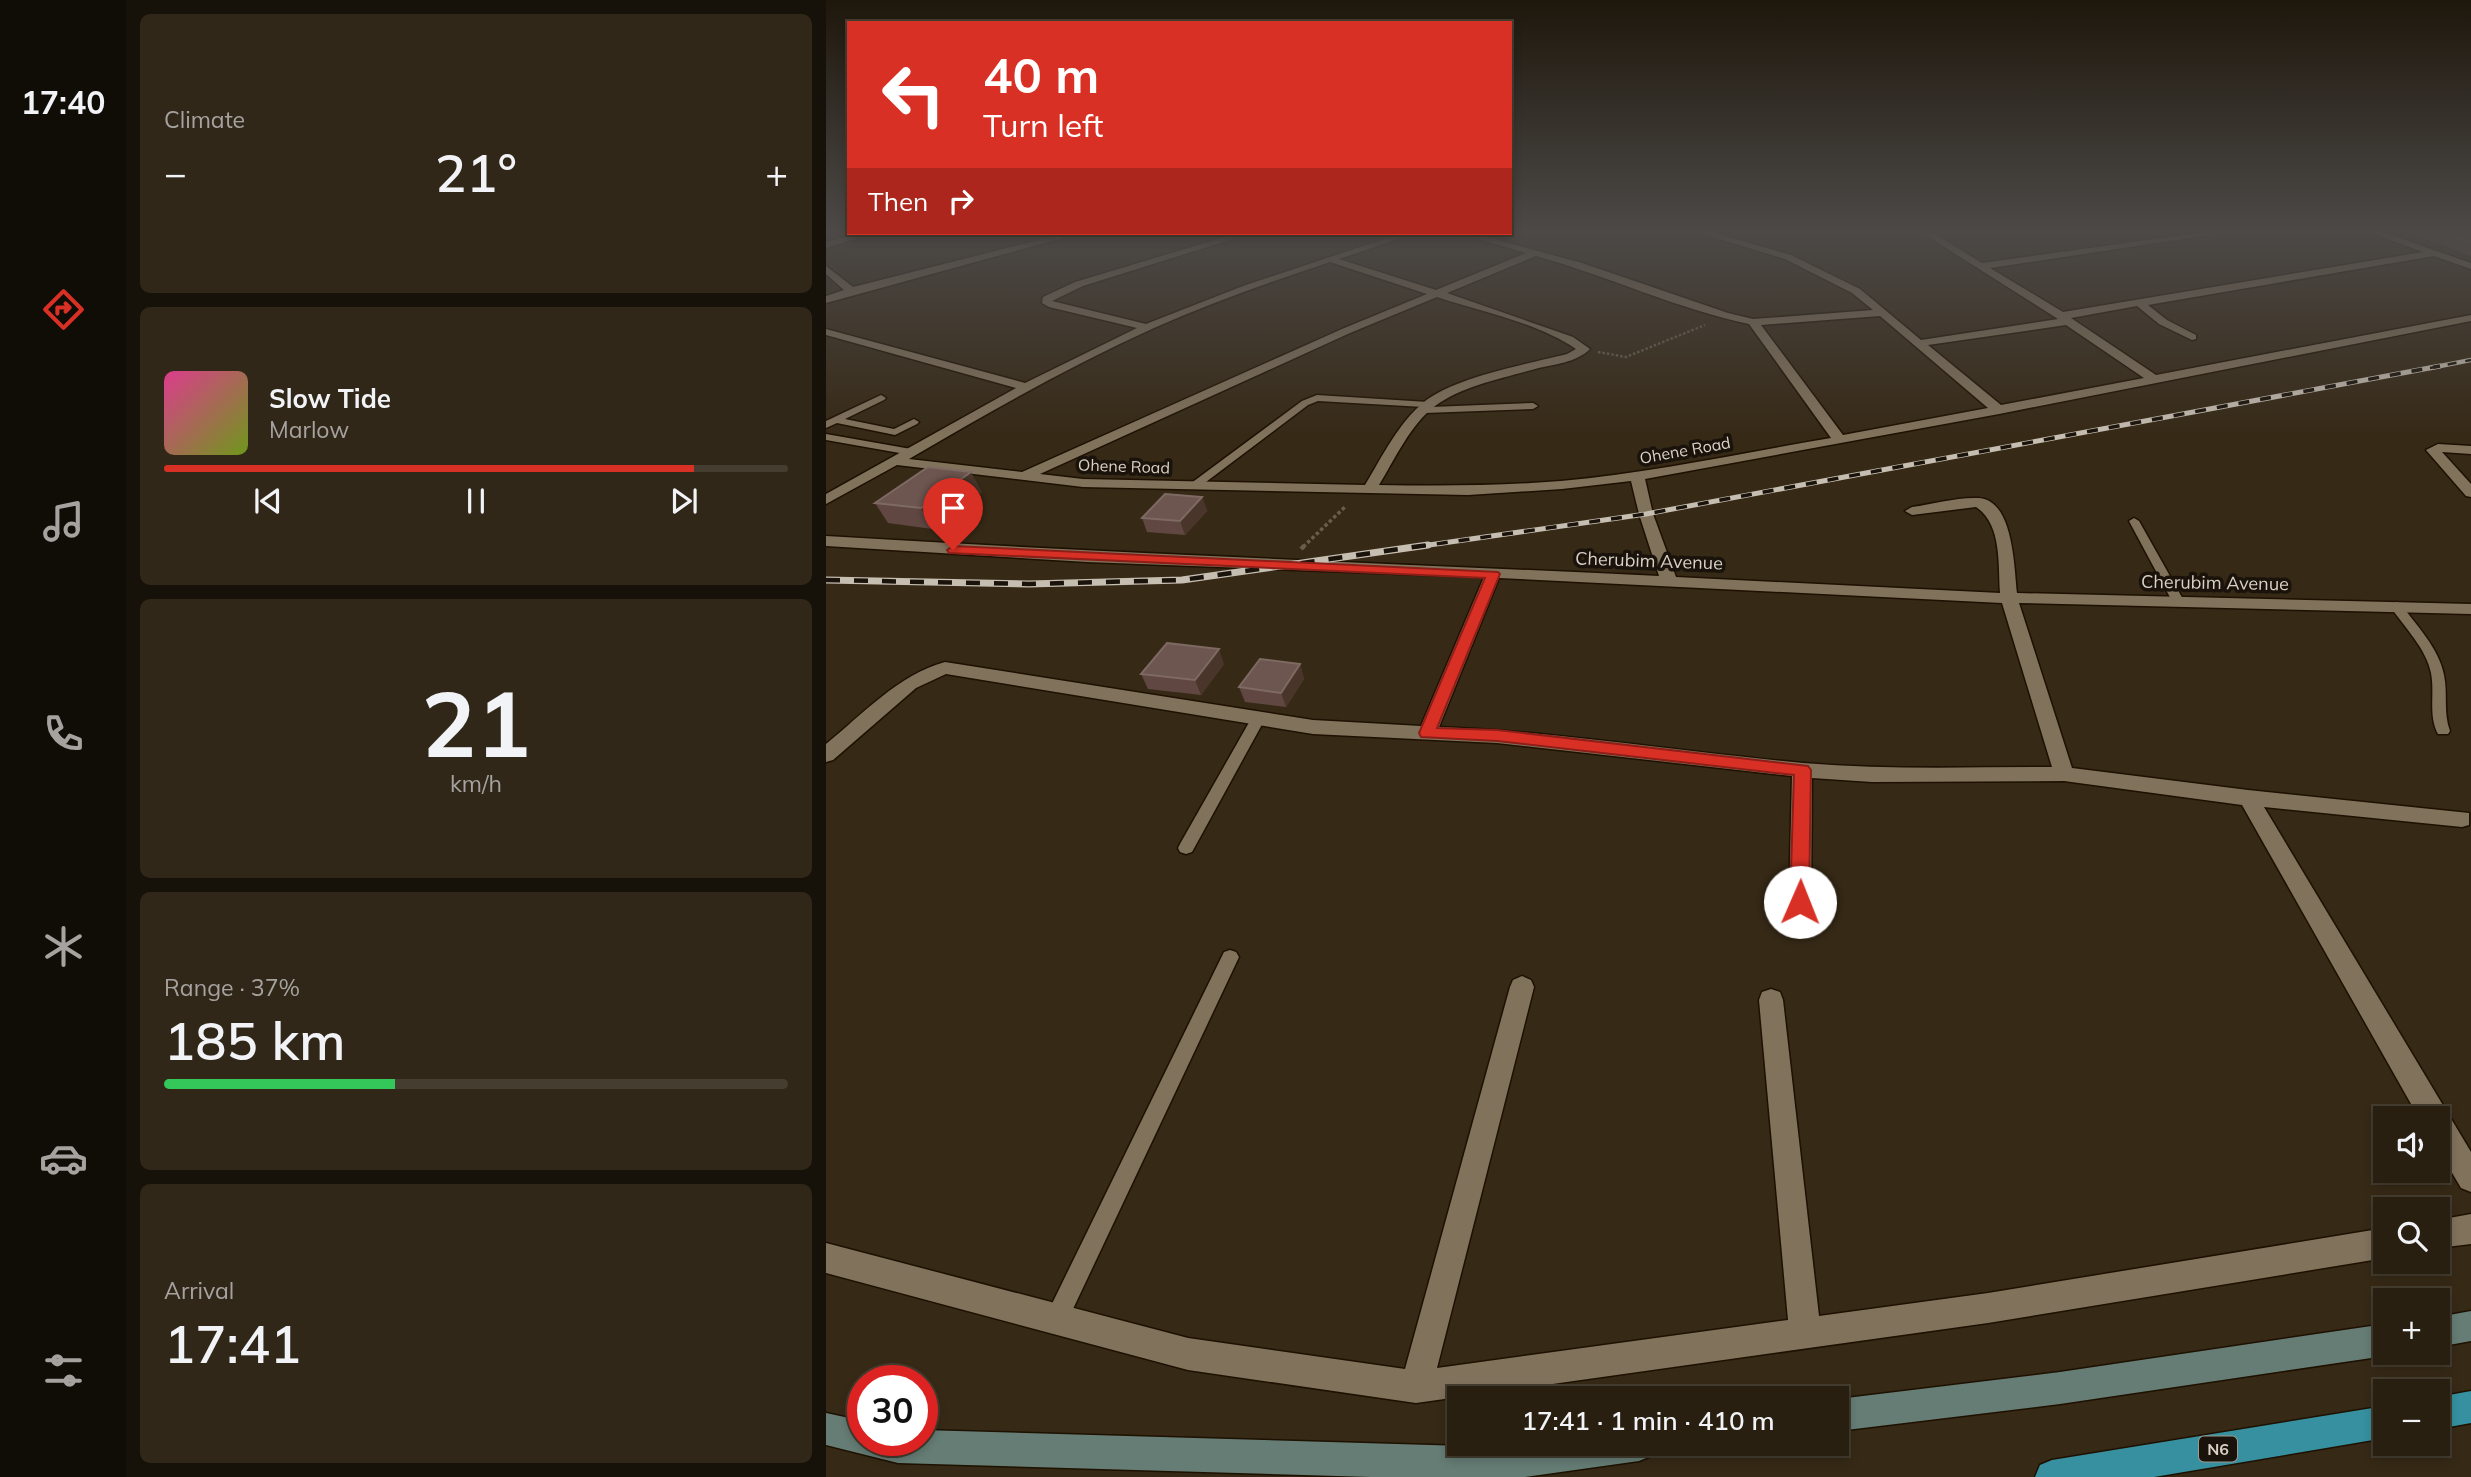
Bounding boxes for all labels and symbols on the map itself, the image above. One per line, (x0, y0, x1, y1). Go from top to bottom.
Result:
street label: Ohene Road (1638, 432, 1732, 468)
street label: Ohene Road (1078, 454, 1170, 478)
pin (923, 478, 983, 550)
street label: Cherubim Avenue (1575, 546, 1723, 575)
street label: Cherubim Avenue (2141, 570, 2289, 595)
position arrow (1763, 865, 1837, 939)
speed limit sign: 30 (847, 1365, 938, 1456)
road number: N6 (2199, 1436, 2237, 1462)

